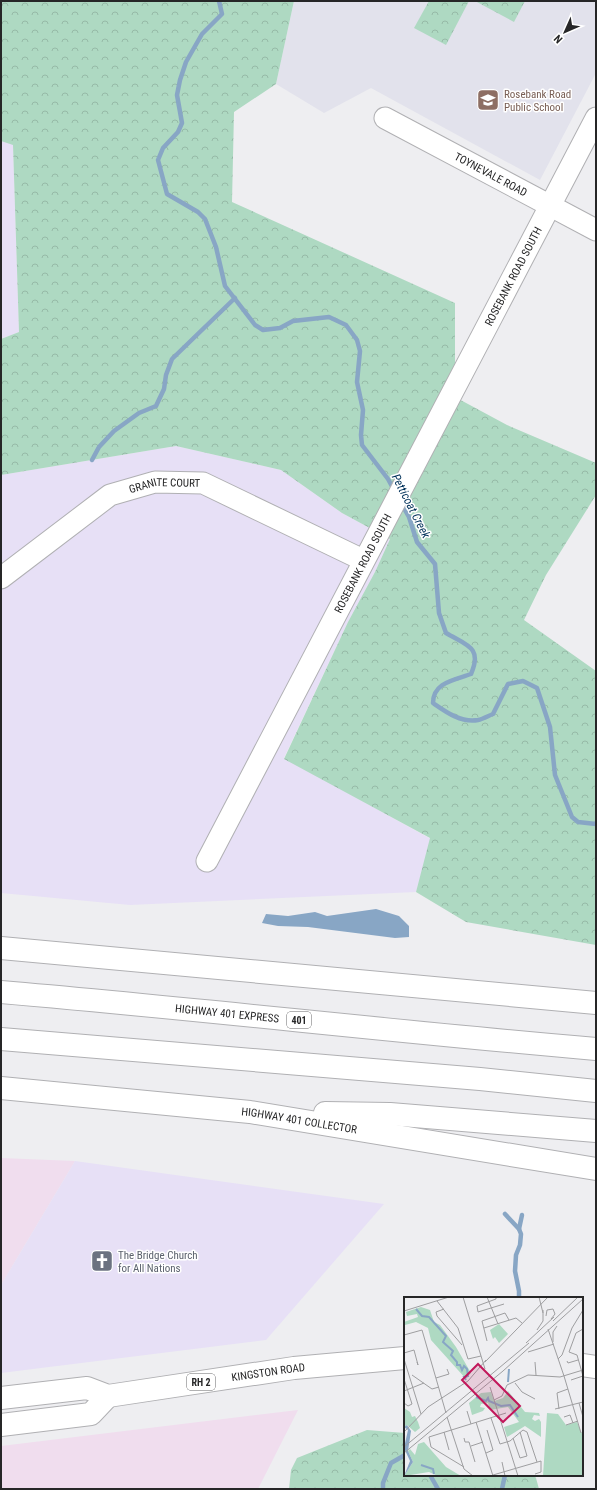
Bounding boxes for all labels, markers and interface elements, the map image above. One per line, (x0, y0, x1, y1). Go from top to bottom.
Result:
north arrow (545, 12, 585, 52)
text: N (551, 32, 565, 46)
school or university icon: Rosebank Road Public School (475, 87, 501, 113)
place label: Rosebank Road Public School (504, 88, 571, 114)
street label: TOYNEVALE ROAD (452, 150, 530, 199)
street label: ROSEBANK ROAD SOUTH (482, 225, 544, 328)
water label: Petticoat Creek (389, 471, 434, 541)
street label: GRANITE COURT (127, 475, 201, 496)
street label: ROSEBANK ROAD SOUTH (332, 512, 394, 615)
street label: HIGHWAY 401 EXPRESS (174, 1002, 280, 1025)
road number: 401 (287, 1012, 311, 1028)
street label: HIGHWAY 401 COLLECTOR (241, 1105, 358, 1136)
church icon: The Bridge Church for All Nations (89, 1248, 115, 1274)
place label: The Bridge Church for All Nations (118, 1249, 198, 1275)
inset map (404, 1297, 583, 1476)
street label: KINGSTON ROAD (230, 1361, 306, 1384)
road number: RH 2 (187, 1374, 215, 1390)

